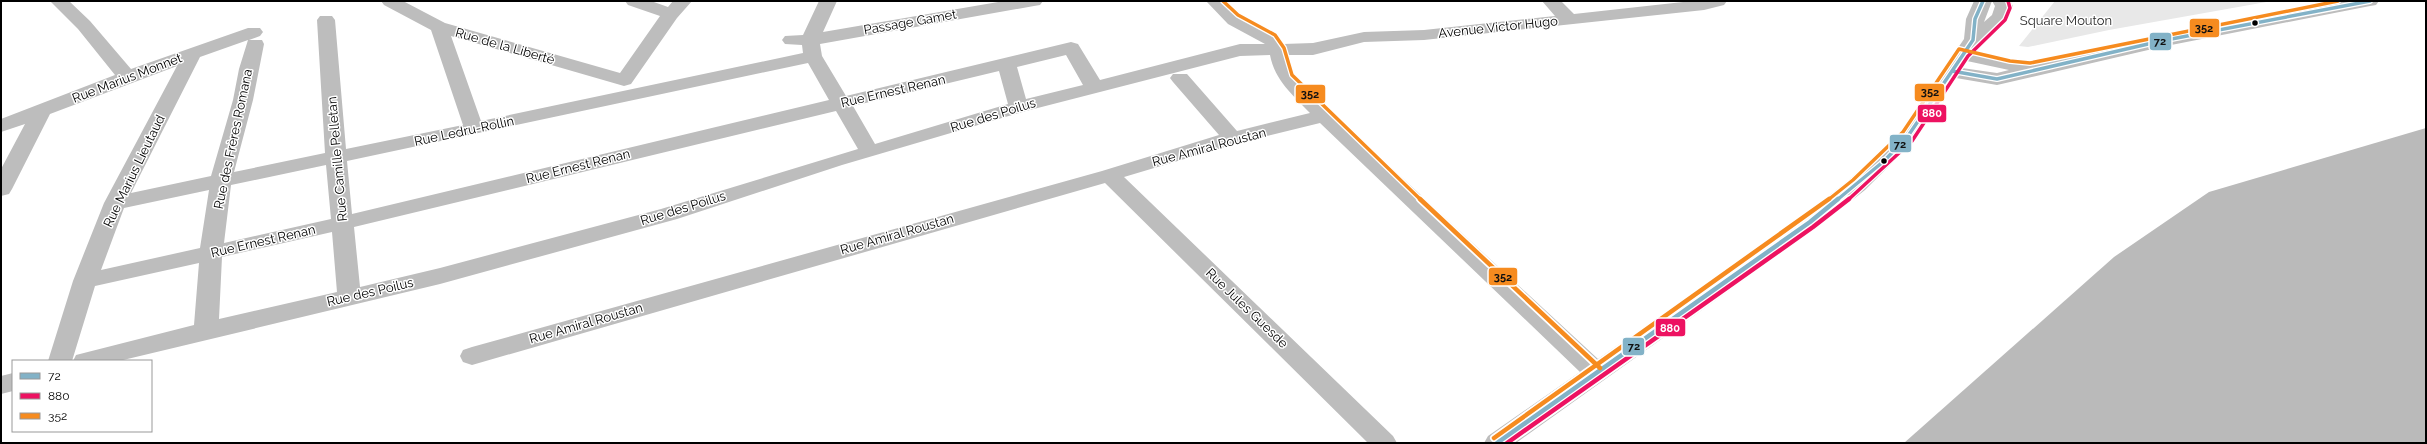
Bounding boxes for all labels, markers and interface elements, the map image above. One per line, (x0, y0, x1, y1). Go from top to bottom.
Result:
street label: Passage Gamet (862, 6, 958, 38)
street label: Avenue Victor Hugo (1438, 13, 1559, 41)
park label: Square Mouton (2020, 13, 2112, 28)
line badge: 352 (2189, 18, 2220, 38)
unlabelled marker (2250, 18, 2260, 28)
text: 352 (2195, 22, 2213, 35)
street label: Rue de la Liberté (454, 25, 557, 67)
line badge: 72 (2149, 32, 2172, 51)
text: 72 (2154, 35, 2166, 48)
street label: Rue Marius Monnet (70, 50, 185, 106)
street label: Rue des Frères Romana (211, 68, 255, 210)
street label: Rue Ernest Renan (839, 72, 947, 110)
line badge: 352 (1914, 83, 1945, 102)
line badge: 352 (1295, 84, 1326, 104)
text: 352 (1921, 86, 1939, 99)
text: 352 (1301, 88, 1319, 101)
street label: Rue des Poilus (949, 95, 1037, 135)
street label: Rue Camille Pelletan (324, 96, 350, 222)
line badge: 880 (1917, 104, 1947, 123)
text: 880 (1922, 107, 1942, 120)
street label: Rue Marius Lieutaud (100, 112, 168, 230)
street label: Rue Ledru-Rollin (413, 113, 515, 149)
street label: Rue Amiral Roustan (1150, 125, 1268, 169)
line badge: 72 (1889, 134, 1912, 153)
text: 72 (1894, 138, 1906, 151)
street label: Rue Ernest Renan (524, 146, 632, 186)
unlabelled marker (1879, 156, 1889, 166)
street label: Rue des Poilus (639, 188, 727, 228)
street label: Rue Amiral Roustan (839, 211, 955, 257)
street label: Rue Ernest Renan (209, 222, 317, 260)
street label: Rue Jules Guesde (1203, 265, 1291, 351)
line badge: 352 (1488, 267, 1518, 286)
text: 352 (1494, 271, 1512, 284)
street label: Rue des Poilus (325, 275, 415, 309)
street label: Rue Amiral Roustan (528, 300, 644, 346)
line badge: 880 (1655, 318, 1686, 337)
text: 880 (1660, 322, 1680, 335)
line badge: 72 (1622, 337, 1645, 356)
text: 72 (1628, 340, 1640, 353)
legend (12, 360, 152, 432)
text: 72 (48, 369, 61, 383)
text: 880 (48, 389, 70, 403)
text: 352 (48, 409, 67, 423)

